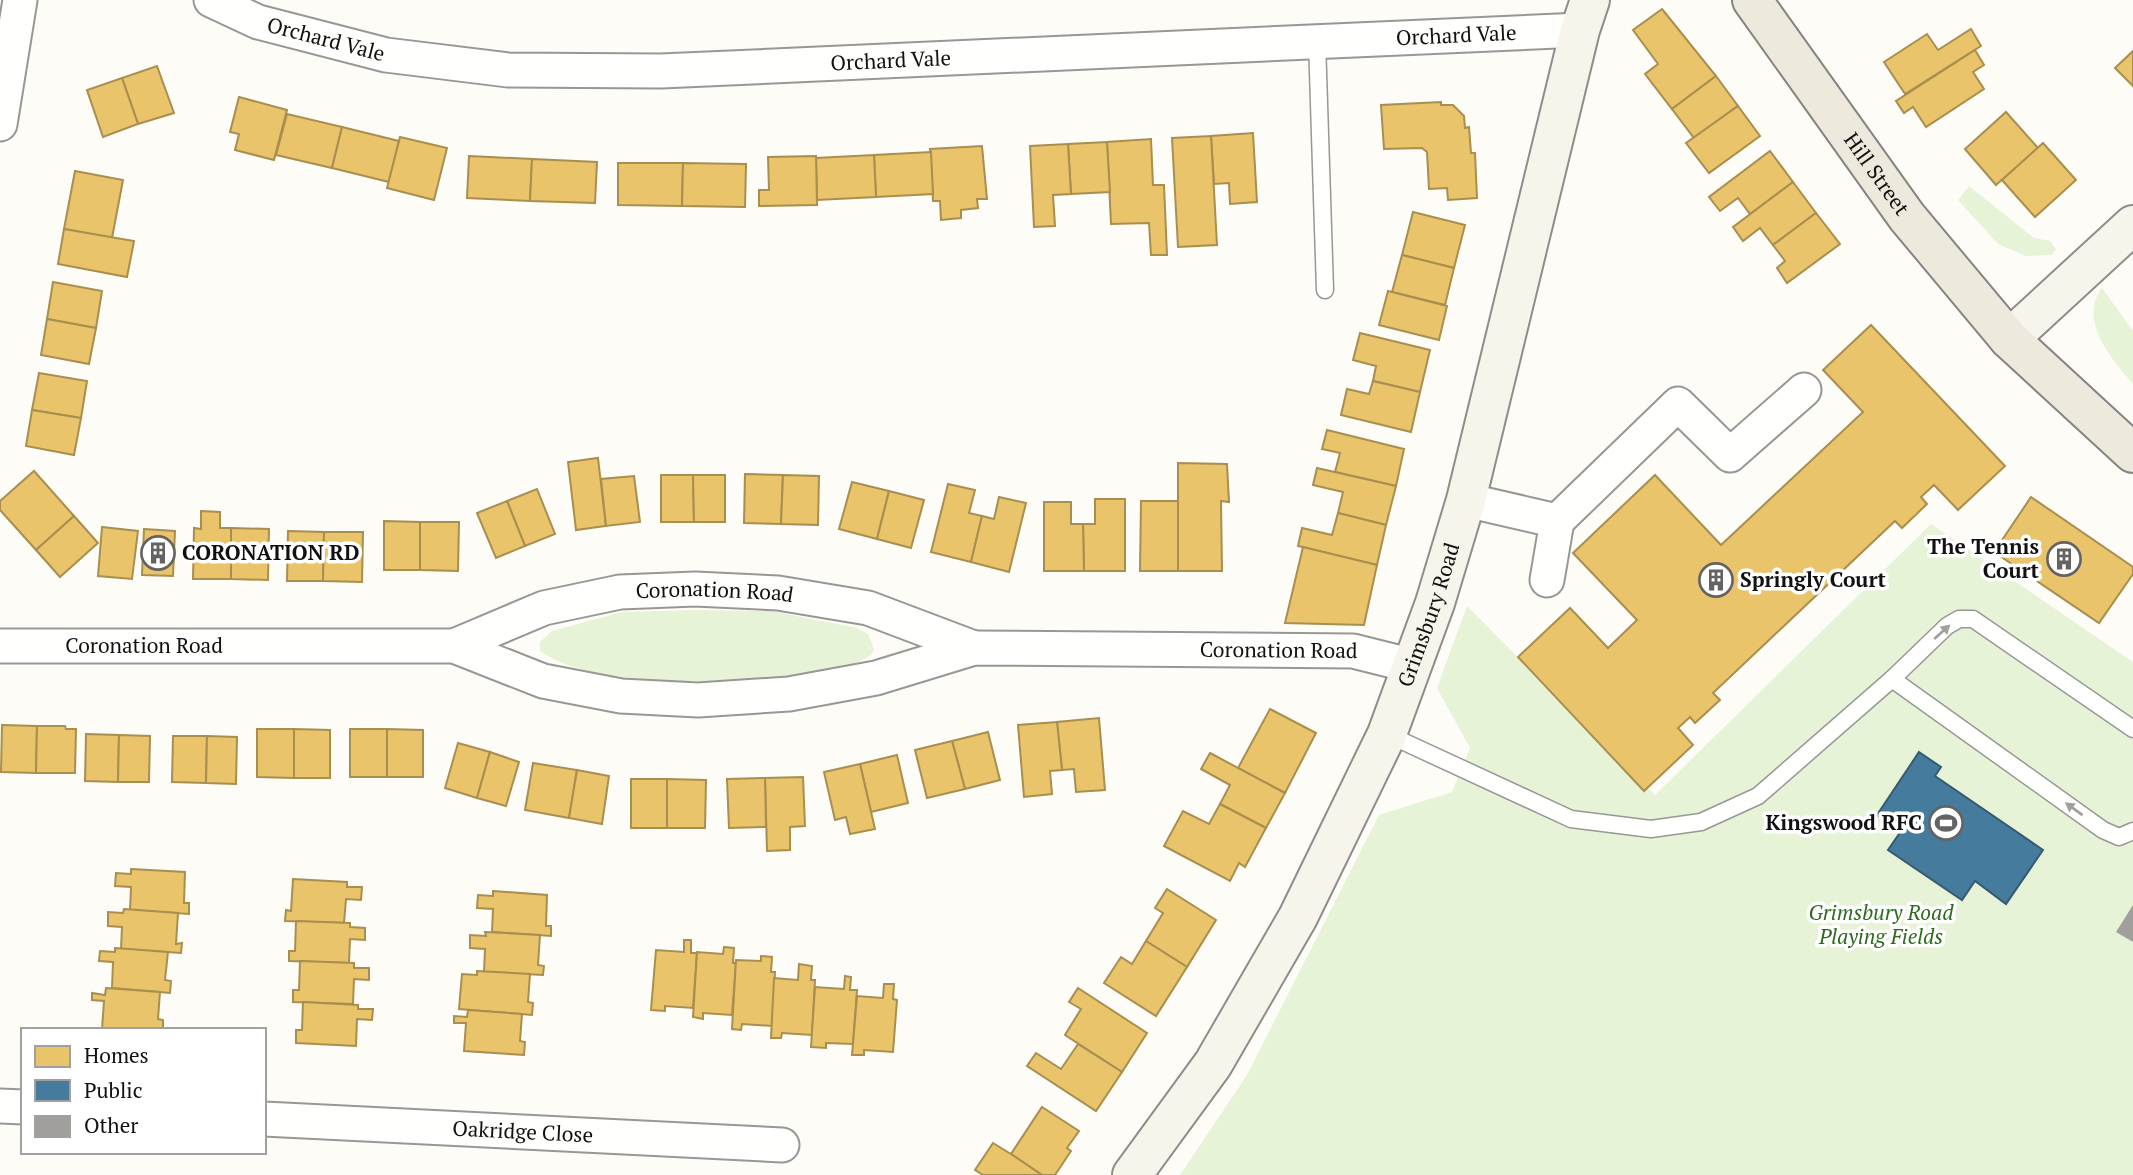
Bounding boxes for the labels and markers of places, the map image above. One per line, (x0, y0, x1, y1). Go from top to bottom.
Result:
place label: The Tennis Court (1927, 532, 2040, 584)
building icon: CORONATION RD (139, 534, 177, 572)
place label: CORONATION RD (182, 538, 359, 566)
building icon: The Tennis Court (2045, 540, 2083, 578)
building icon: Springly Court (1697, 561, 1735, 599)
place label: Springly Court (1740, 565, 1886, 593)
sports icon: Kingswood RFC (1927, 804, 1965, 842)
place label: Kingswood RFC (1765, 808, 1922, 836)

